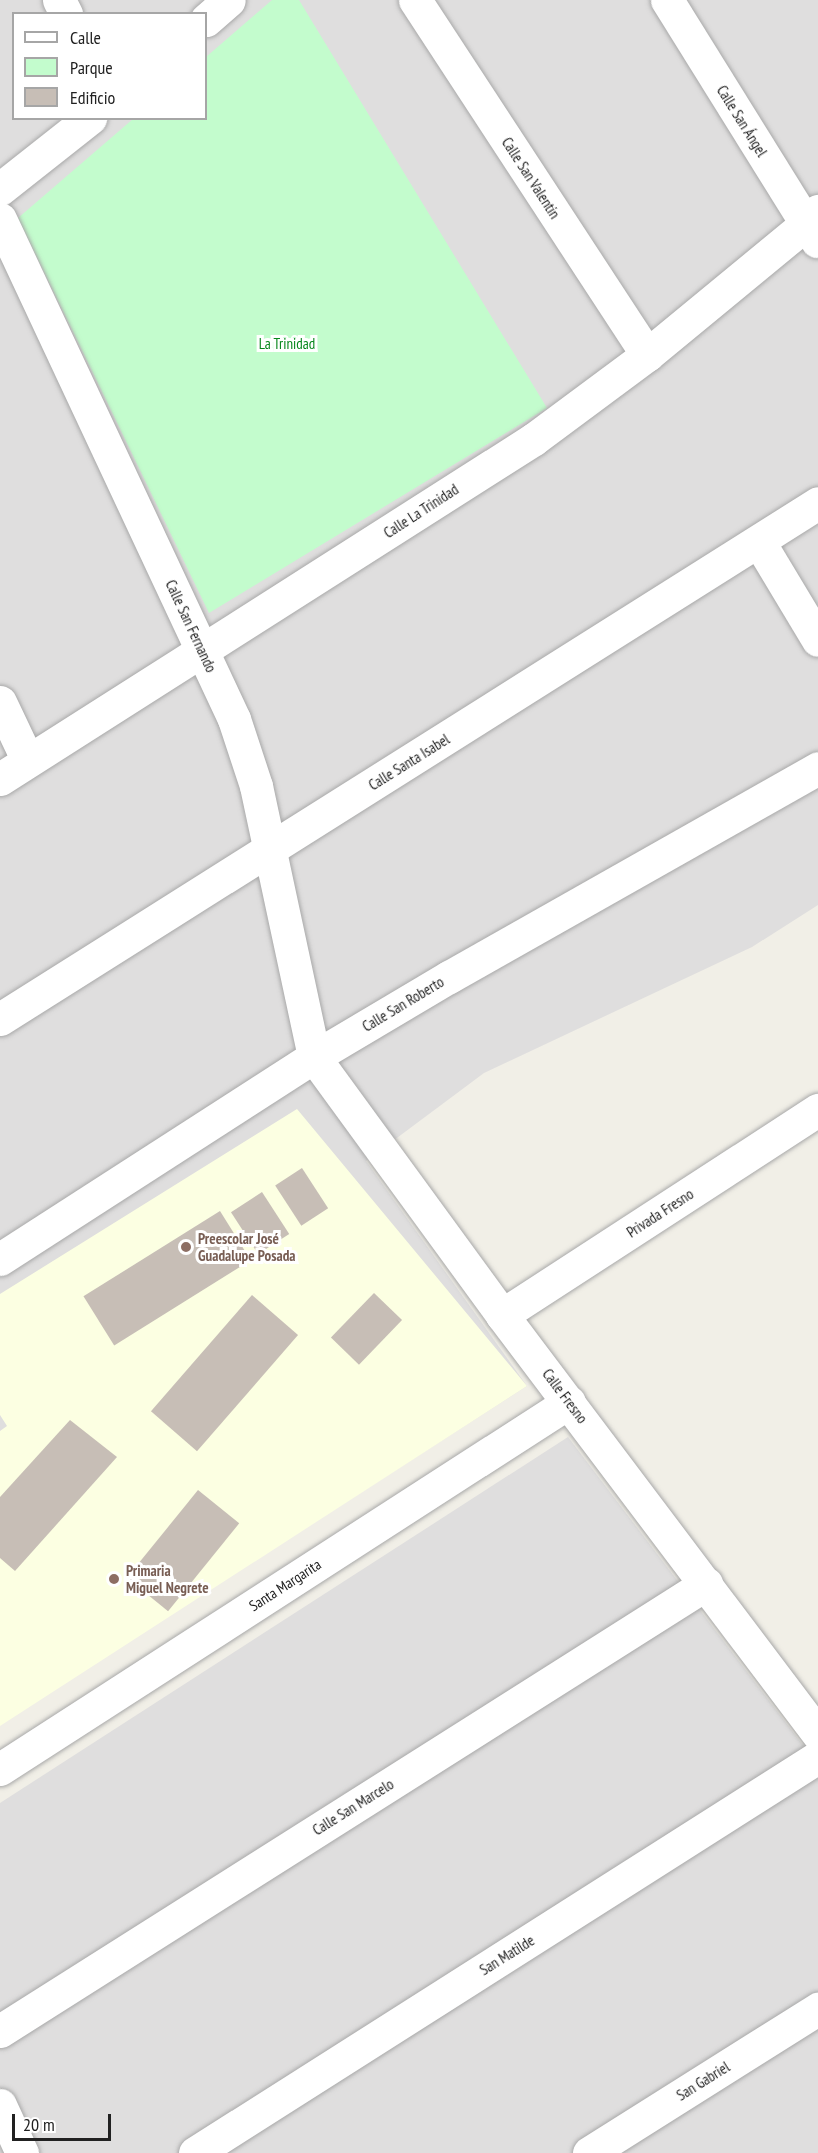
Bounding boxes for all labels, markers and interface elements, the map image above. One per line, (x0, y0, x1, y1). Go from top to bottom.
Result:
legend (12, 12, 207, 120)
text: Calle (70, 26, 101, 49)
text: Parque (70, 56, 113, 79)
street label: Calle San Ángel (713, 82, 771, 160)
text: Edificio (70, 86, 115, 109)
street label: Calle San Valentín (498, 134, 564, 222)
park label: La Trinidad (259, 335, 315, 353)
street label: Calle La Trinidad (380, 480, 462, 542)
street label: Calle San Fernando (162, 577, 220, 675)
street label: Calle Santa Isabel (365, 730, 453, 794)
street label: Calle San Roberto (359, 973, 447, 1035)
street label: Privada Fresno (623, 1185, 697, 1241)
place label: Preescolar José Guadalupe Posada (198, 1229, 296, 1264)
marker: Preescolar José Guadalupe Posada (179, 1240, 193, 1254)
street label: Calle Fresno (539, 1365, 591, 1427)
street label: Santa Margarita (246, 1555, 324, 1615)
place label: Primaria Miguel Negrete (126, 1561, 209, 1596)
marker: Primaria Miguel Negrete (107, 1572, 121, 1586)
street label: Calle San Marcelo (309, 1775, 397, 1839)
street label: San Matilde (476, 1931, 538, 1979)
street label: San Gabriel (673, 2058, 733, 2104)
scale bar (15, 2102, 114, 2140)
text: 20 m (23, 2113, 55, 2136)

